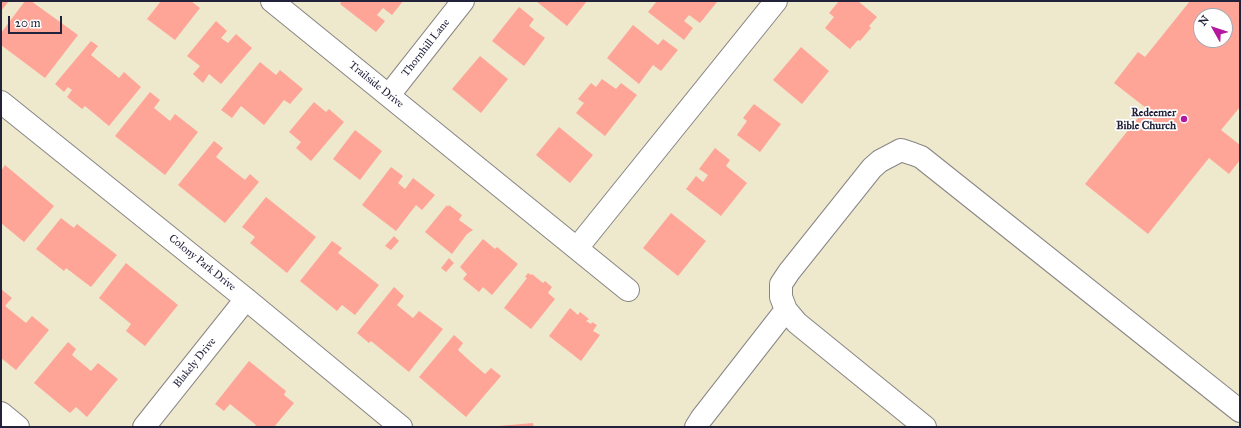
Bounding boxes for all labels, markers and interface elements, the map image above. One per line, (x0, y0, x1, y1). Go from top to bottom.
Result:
scale bar (10, 8, 64, 34)
north arrow (1193, 8, 1233, 48)
text: N (1196, 13, 1212, 28)
text: 20 m (15, 16, 41, 30)
street label: Thornhill Lane (399, 16, 453, 80)
street label: Trailside Drive (346, 59, 406, 111)
place label: Redeemer Bible Church (1116, 106, 1176, 132)
marker: Redeemer Bible Church (1179, 114, 1189, 124)
street label: Colony Park Drive (166, 232, 238, 294)
street label: Blakely Drive (171, 335, 219, 391)

